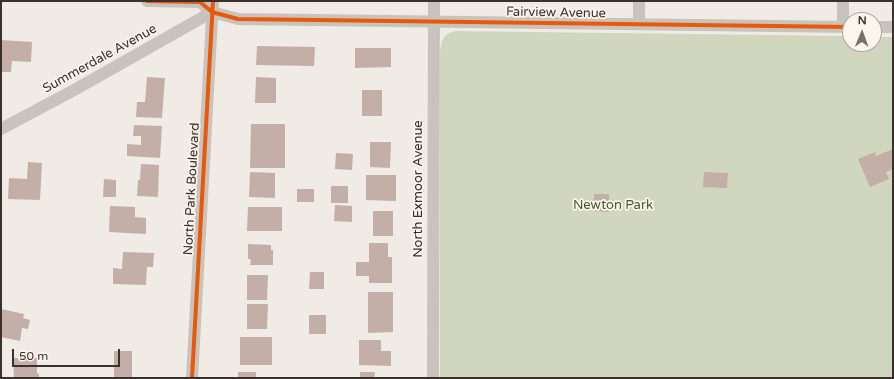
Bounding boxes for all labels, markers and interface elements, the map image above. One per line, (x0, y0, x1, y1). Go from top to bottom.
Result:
street label: Fairview Avenue (506, 4, 606, 22)
north arrow (842, 12, 882, 52)
text: N (858, 14, 867, 27)
street label: Summerdale Avenue (40, 21, 160, 97)
street label: North Exmoor Avenue (411, 120, 427, 258)
street label: North Park Boulevard (181, 122, 203, 256)
park label: Newton Park (573, 198, 653, 214)
scale bar (14, 341, 122, 367)
text: 50 m (19, 349, 48, 363)

